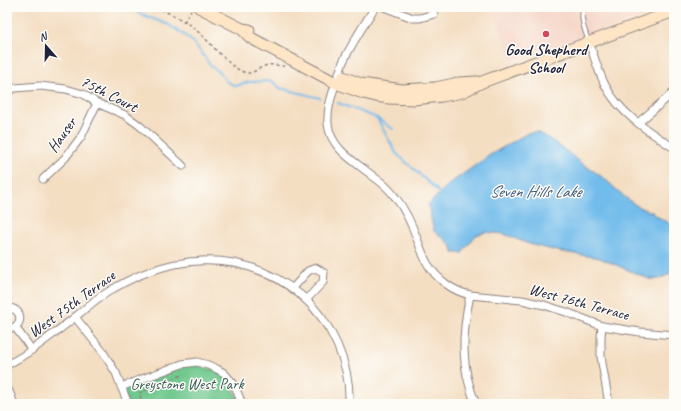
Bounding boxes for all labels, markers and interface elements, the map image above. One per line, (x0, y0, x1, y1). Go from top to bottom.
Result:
north arrow (26, 26, 66, 66)
text: N (37, 28, 50, 44)
marker: Good Shepherd School (541, 29, 551, 39)
place label: Good Shepherd School (505, 40, 589, 78)
street label: 75th Court (77, 71, 142, 118)
street label: Hauser (43, 113, 82, 156)
water label: Seven Hills Lake (489, 181, 583, 202)
street label: West 75th Terrace (25, 265, 121, 342)
street label: West 76th Terrace (527, 279, 633, 325)
park label: Greystone West Park (131, 374, 245, 394)

